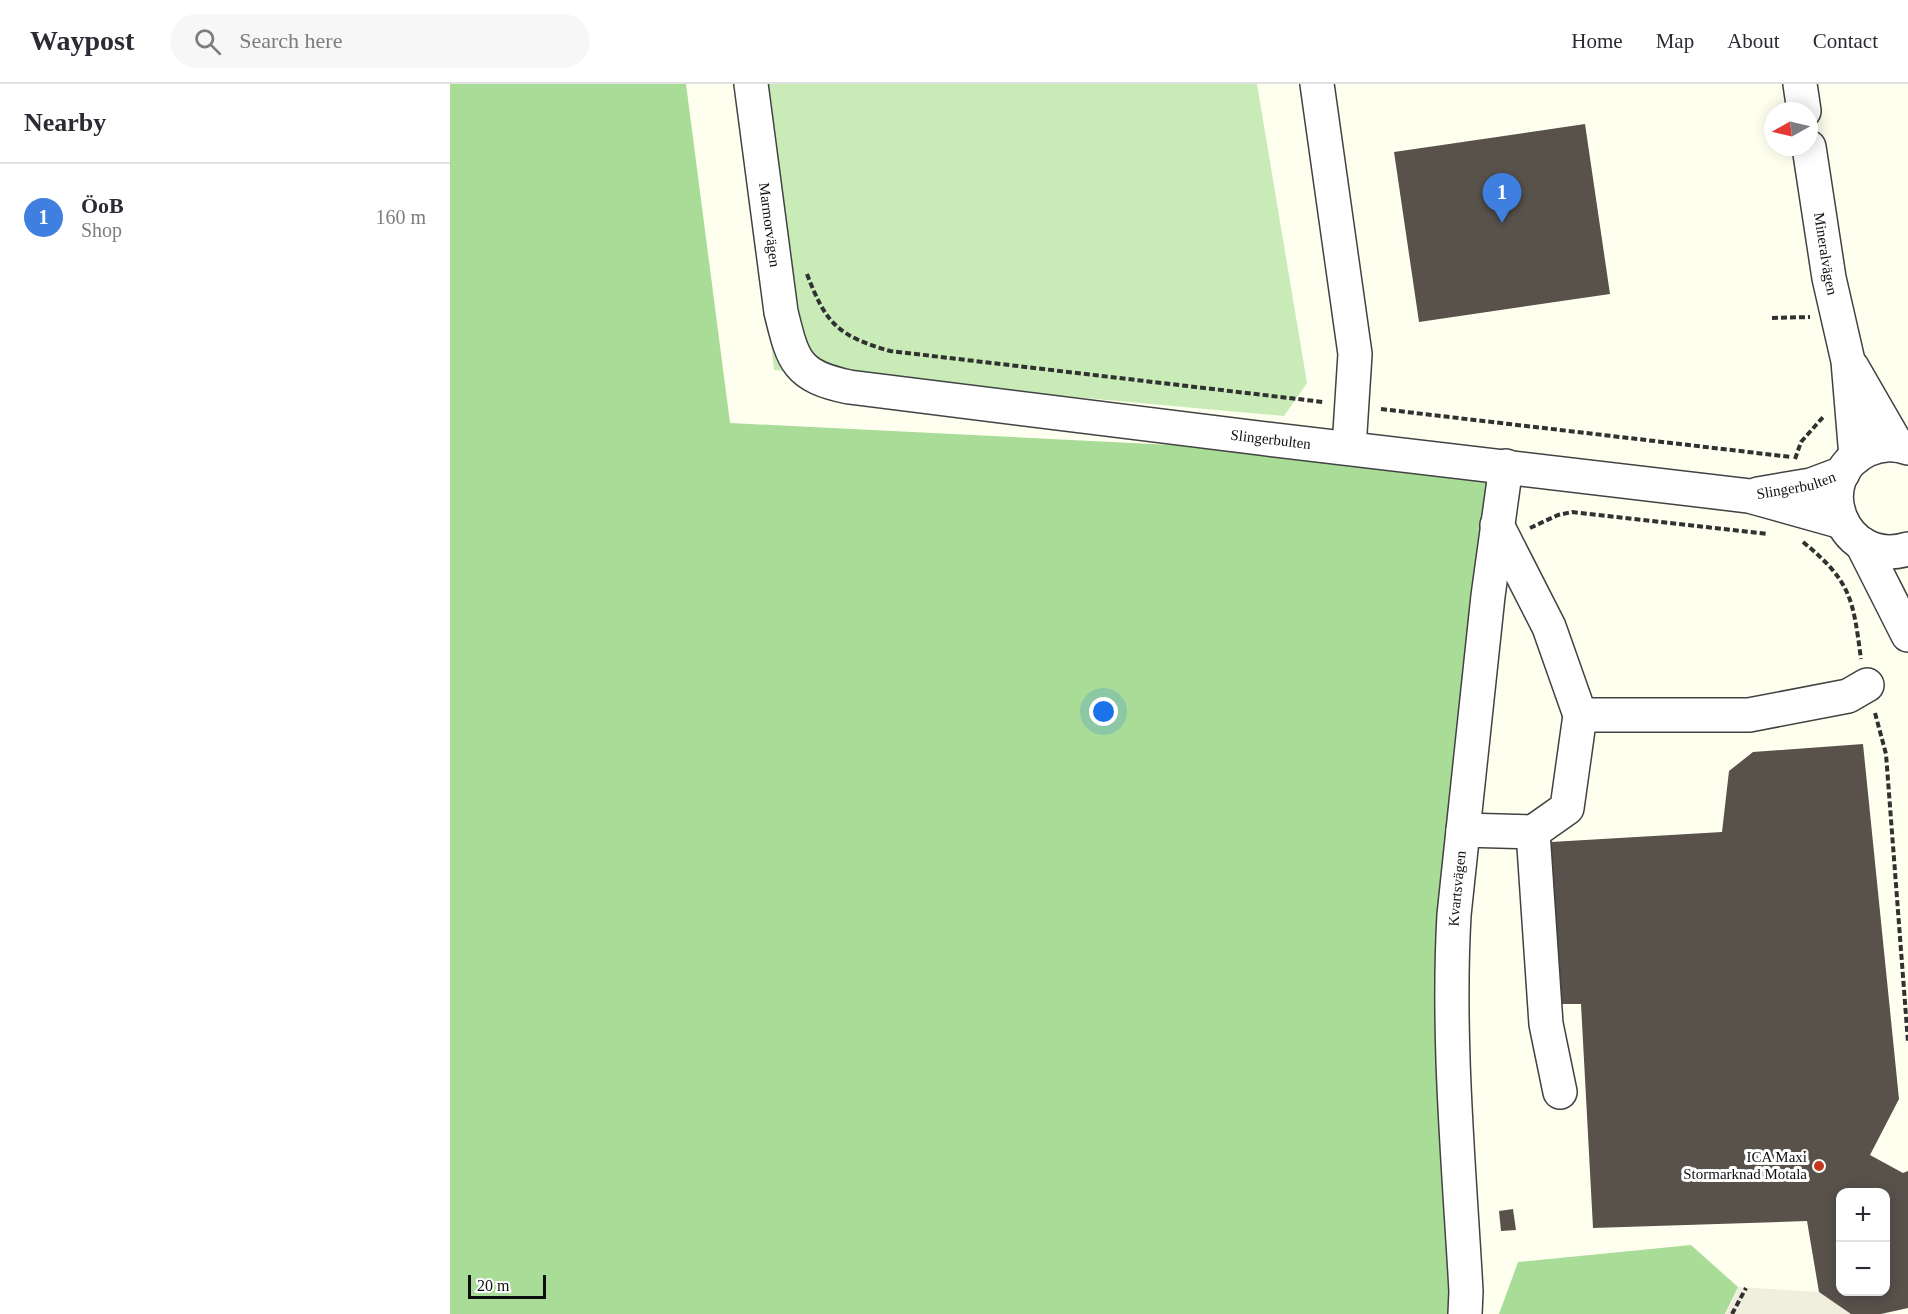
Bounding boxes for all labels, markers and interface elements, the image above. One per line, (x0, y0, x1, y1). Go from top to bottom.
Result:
search box (170, 14, 590, 68)
text: Waypost (30, 25, 134, 56)
icon: search (191, 25, 224, 58)
text: Search here (239, 28, 342, 53)
text: Home (1571, 29, 1623, 53)
text: Map (1656, 29, 1694, 53)
text: About (1727, 29, 1780, 53)
text: Contact (1813, 29, 1878, 53)
north arrow (1764, 102, 1818, 156)
text: Nearby (24, 108, 106, 137)
pin: 1 (1482, 174, 1522, 223)
street label: Marmorvägen (756, 182, 783, 268)
text: ÖoB (81, 193, 124, 218)
text: 1 (39, 206, 49, 228)
text: 160 m (375, 206, 426, 228)
street label: Mineralvägen (1811, 211, 1841, 297)
text: Shop (81, 219, 122, 241)
street label: Slingerbulten (1230, 427, 1312, 452)
street label: Slingerbulten (1755, 468, 1838, 502)
your location (1089, 697, 1118, 726)
street label: Kvartsvägen (1445, 850, 1469, 927)
place label: ICA Maxi Stormarknad Motala (1683, 1149, 1807, 1182)
marker: ICA Maxi Stormarknad Motala (1812, 1159, 1826, 1173)
map controls (1836, 1188, 1890, 1296)
button: + (1836, 1188, 1890, 1242)
button: − (1836, 1242, 1890, 1296)
scale bar (468, 1272, 546, 1300)
text: 20 m (477, 1277, 509, 1294)

